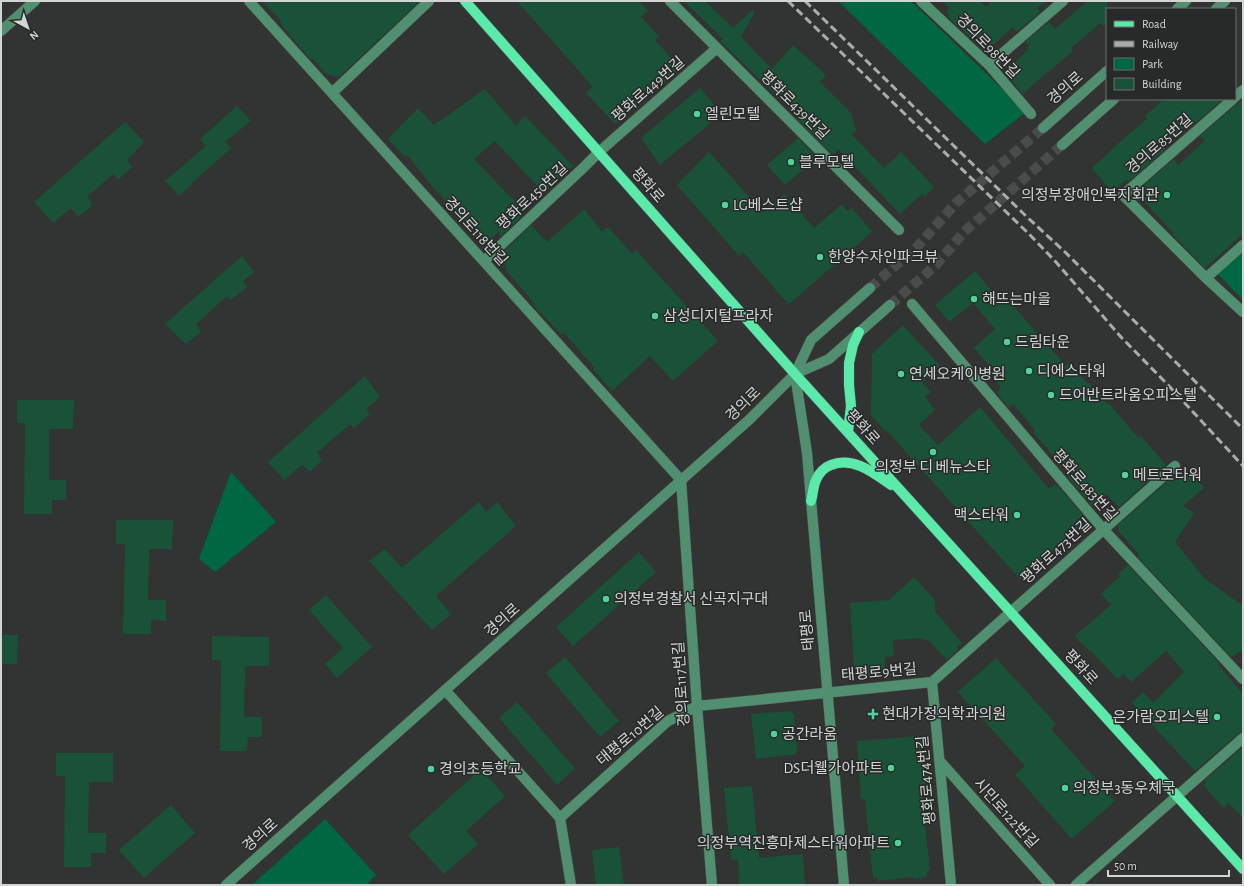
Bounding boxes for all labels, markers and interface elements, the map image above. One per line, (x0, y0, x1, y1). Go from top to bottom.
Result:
north arrow (8, 8, 48, 48)
legend (1106, 8, 1236, 100)
street label: 경의로98번길 (953, 11, 1023, 81)
text: Road (1142, 18, 1166, 30)
text: N (28, 29, 41, 42)
text: Railway (1142, 38, 1178, 51)
street label: 평화로449번길 (609, 53, 687, 125)
text: Park (1142, 58, 1163, 70)
street label: 평화로439번길 (758, 68, 832, 142)
street label: 경의로 (1044, 68, 1086, 108)
text: Building (1142, 78, 1182, 90)
place label: 엘린모텔 (705, 106, 760, 122)
marker: 엘린모텔 (692, 109, 702, 119)
street label: 경의로85번길 (1123, 111, 1195, 177)
place label: 블루모텔 (799, 154, 854, 170)
marker: 블루모텔 (786, 157, 796, 167)
street label: 평화로450번길 (493, 159, 571, 233)
street label: 평화로 (628, 164, 668, 206)
place label: 의정부장애인복지회관 (1021, 187, 1159, 203)
marker: 의정부장애인복지회관 (1162, 190, 1172, 200)
street label: 경의로118번길 (441, 194, 511, 268)
place label: LG베스트샵 (733, 197, 803, 213)
marker: LG베스트샵 (720, 200, 730, 210)
place label: 한양수자인파크뷰 (828, 249, 939, 265)
marker: 한양수자인파크뷰 (815, 252, 825, 262)
place label: 해뜨는마을 (982, 291, 1051, 307)
marker: 해뜨는마을 (969, 294, 979, 304)
place label: 삼성디지털프라자 (663, 308, 774, 324)
marker: 삼성디지털프라자 (650, 311, 660, 321)
place label: 드림타운 (1015, 334, 1070, 350)
marker: 드림타운 (1002, 337, 1012, 347)
place label: 디에스타워 (1037, 363, 1106, 379)
place label: 연세오케이병원 (909, 366, 1006, 382)
marker: 디에스타워 (1024, 366, 1034, 376)
marker: 연세오케이병원 (896, 369, 906, 379)
street label: 경의로 (723, 384, 763, 424)
place label: 드어반트라움오피스텔 (1059, 387, 1197, 403)
marker: 드어반트라움오피스텔 (1046, 390, 1056, 400)
street label: 평화로 (843, 406, 883, 448)
street label: 평화로483번길 (1050, 446, 1120, 524)
marker: 의정부 디 베뉴스타 (928, 447, 938, 457)
place label: 의정부 디 베뉴스타 (875, 459, 991, 475)
place label: 메트로타워 (1133, 467, 1202, 483)
marker: 메트로타워 (1120, 470, 1130, 480)
place label: 맥스타워 (954, 507, 1009, 523)
marker: 맥스타워 (1012, 510, 1022, 520)
street label: 평화로473번길 (1018, 515, 1094, 587)
place label: 의정부경찰서 신곡지구대 (614, 591, 768, 607)
marker: 의정부경찰서 신곡지구대 (601, 594, 611, 604)
street label: 경의로 (481, 600, 523, 640)
street label: 태평로 (797, 609, 817, 651)
street label: 경의로117번길 (670, 641, 692, 727)
street label: 평화로 (1061, 646, 1101, 688)
street label: 태평로9번길 (840, 661, 918, 683)
street label: 태평로10번길 (593, 703, 667, 769)
place label: 현대가정의학과의원 (882, 705, 1006, 722)
marker: 현대가정의학과의원 (867, 708, 879, 720)
place label: 은가람오피스텔 (1112, 709, 1209, 725)
marker: 은가람오피스텔 (1212, 712, 1222, 722)
place label: 공간라움 (782, 726, 837, 742)
marker: 공간라움 (769, 729, 779, 739)
street label: 평화로474번길 (914, 735, 938, 825)
place label: 경의초등학교 (439, 760, 522, 777)
place label: DS더웰가아파트 (783, 760, 883, 776)
marker: DS더웰가아파트 (886, 763, 896, 773)
marker: 경의초등학교 (426, 764, 436, 774)
street label: 시민로122번길 (971, 775, 1041, 851)
place label: 의정부3동우체국 (1073, 780, 1176, 796)
marker: 의정부3동우체국 (1060, 783, 1070, 793)
street label: 경의로 (239, 815, 281, 855)
place label: 의정부역진흥마제스타워아파트 (697, 835, 890, 851)
marker: 의정부역진흥마제스타워아파트 (893, 838, 903, 848)
scale bar (1108, 852, 1229, 878)
text: 50 m (1114, 860, 1137, 872)

